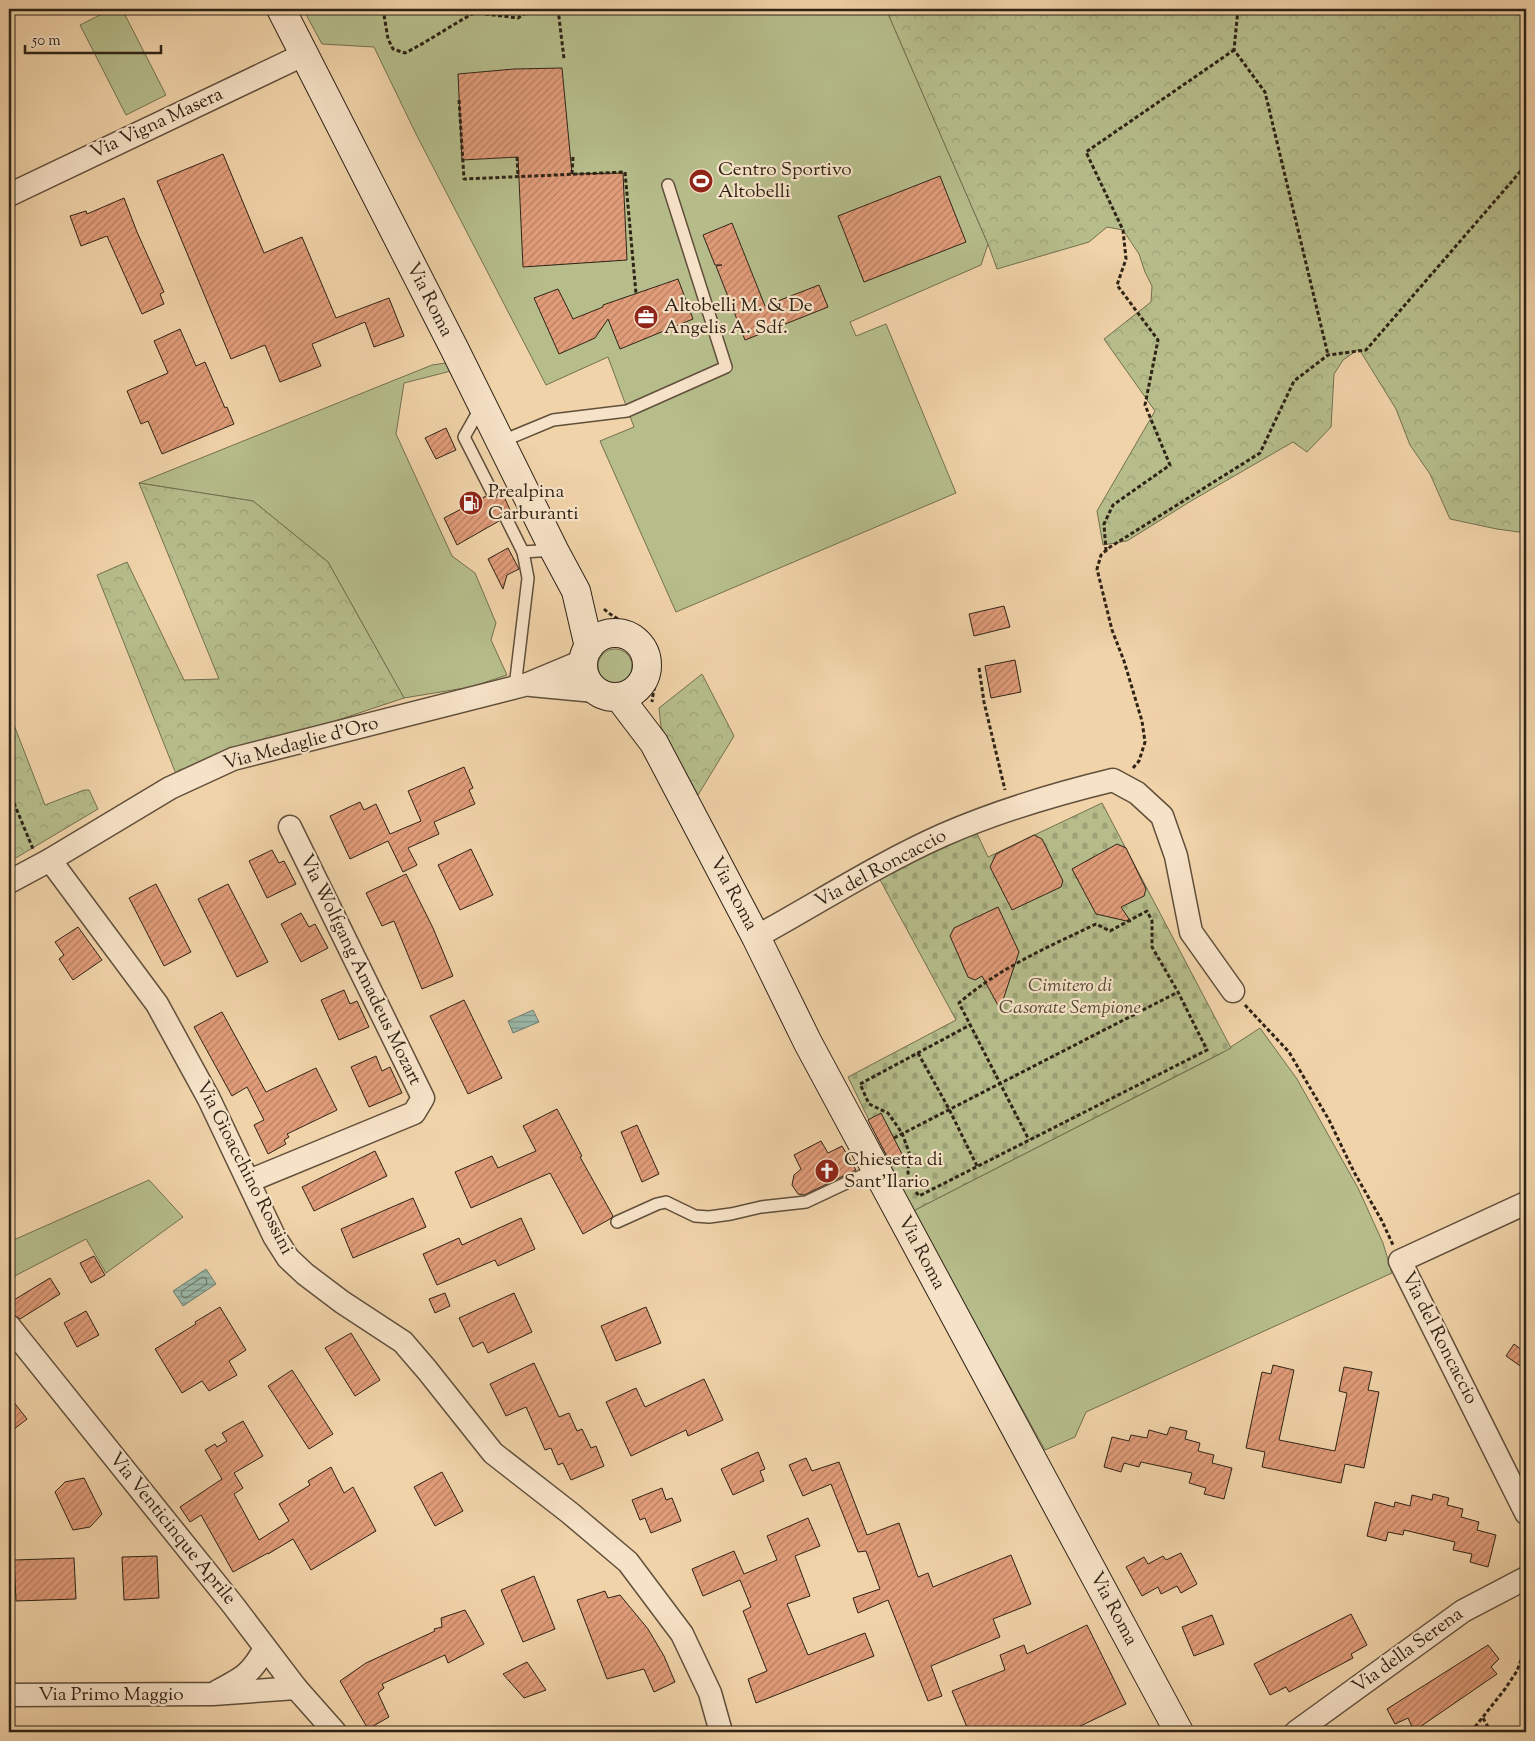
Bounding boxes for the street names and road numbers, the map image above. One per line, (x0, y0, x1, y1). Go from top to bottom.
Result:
street label: Via Vigna Masera (86, 81, 228, 167)
street label: Via Roma (399, 258, 459, 342)
street label: Via Medaglie d'Oro (220, 710, 382, 778)
street label: Via del Roncaccio (810, 823, 952, 915)
street label: Via Wolfgang Amadeus Mozart (292, 850, 428, 1091)
street label: Via Roma (702, 852, 764, 936)
street label: Via Gioacchino Rossini (188, 1076, 300, 1260)
street label: Via Roma (890, 1211, 952, 1295)
street label: Via del Roncaccio (1394, 1267, 1484, 1409)
street label: Via Venticinque Aprile (102, 1447, 242, 1611)
street label: Via Roma (1082, 1567, 1144, 1651)
street label: Via della Serena (1347, 1601, 1469, 1701)
street label: Via Primo Maggio (38, 1682, 184, 1709)

